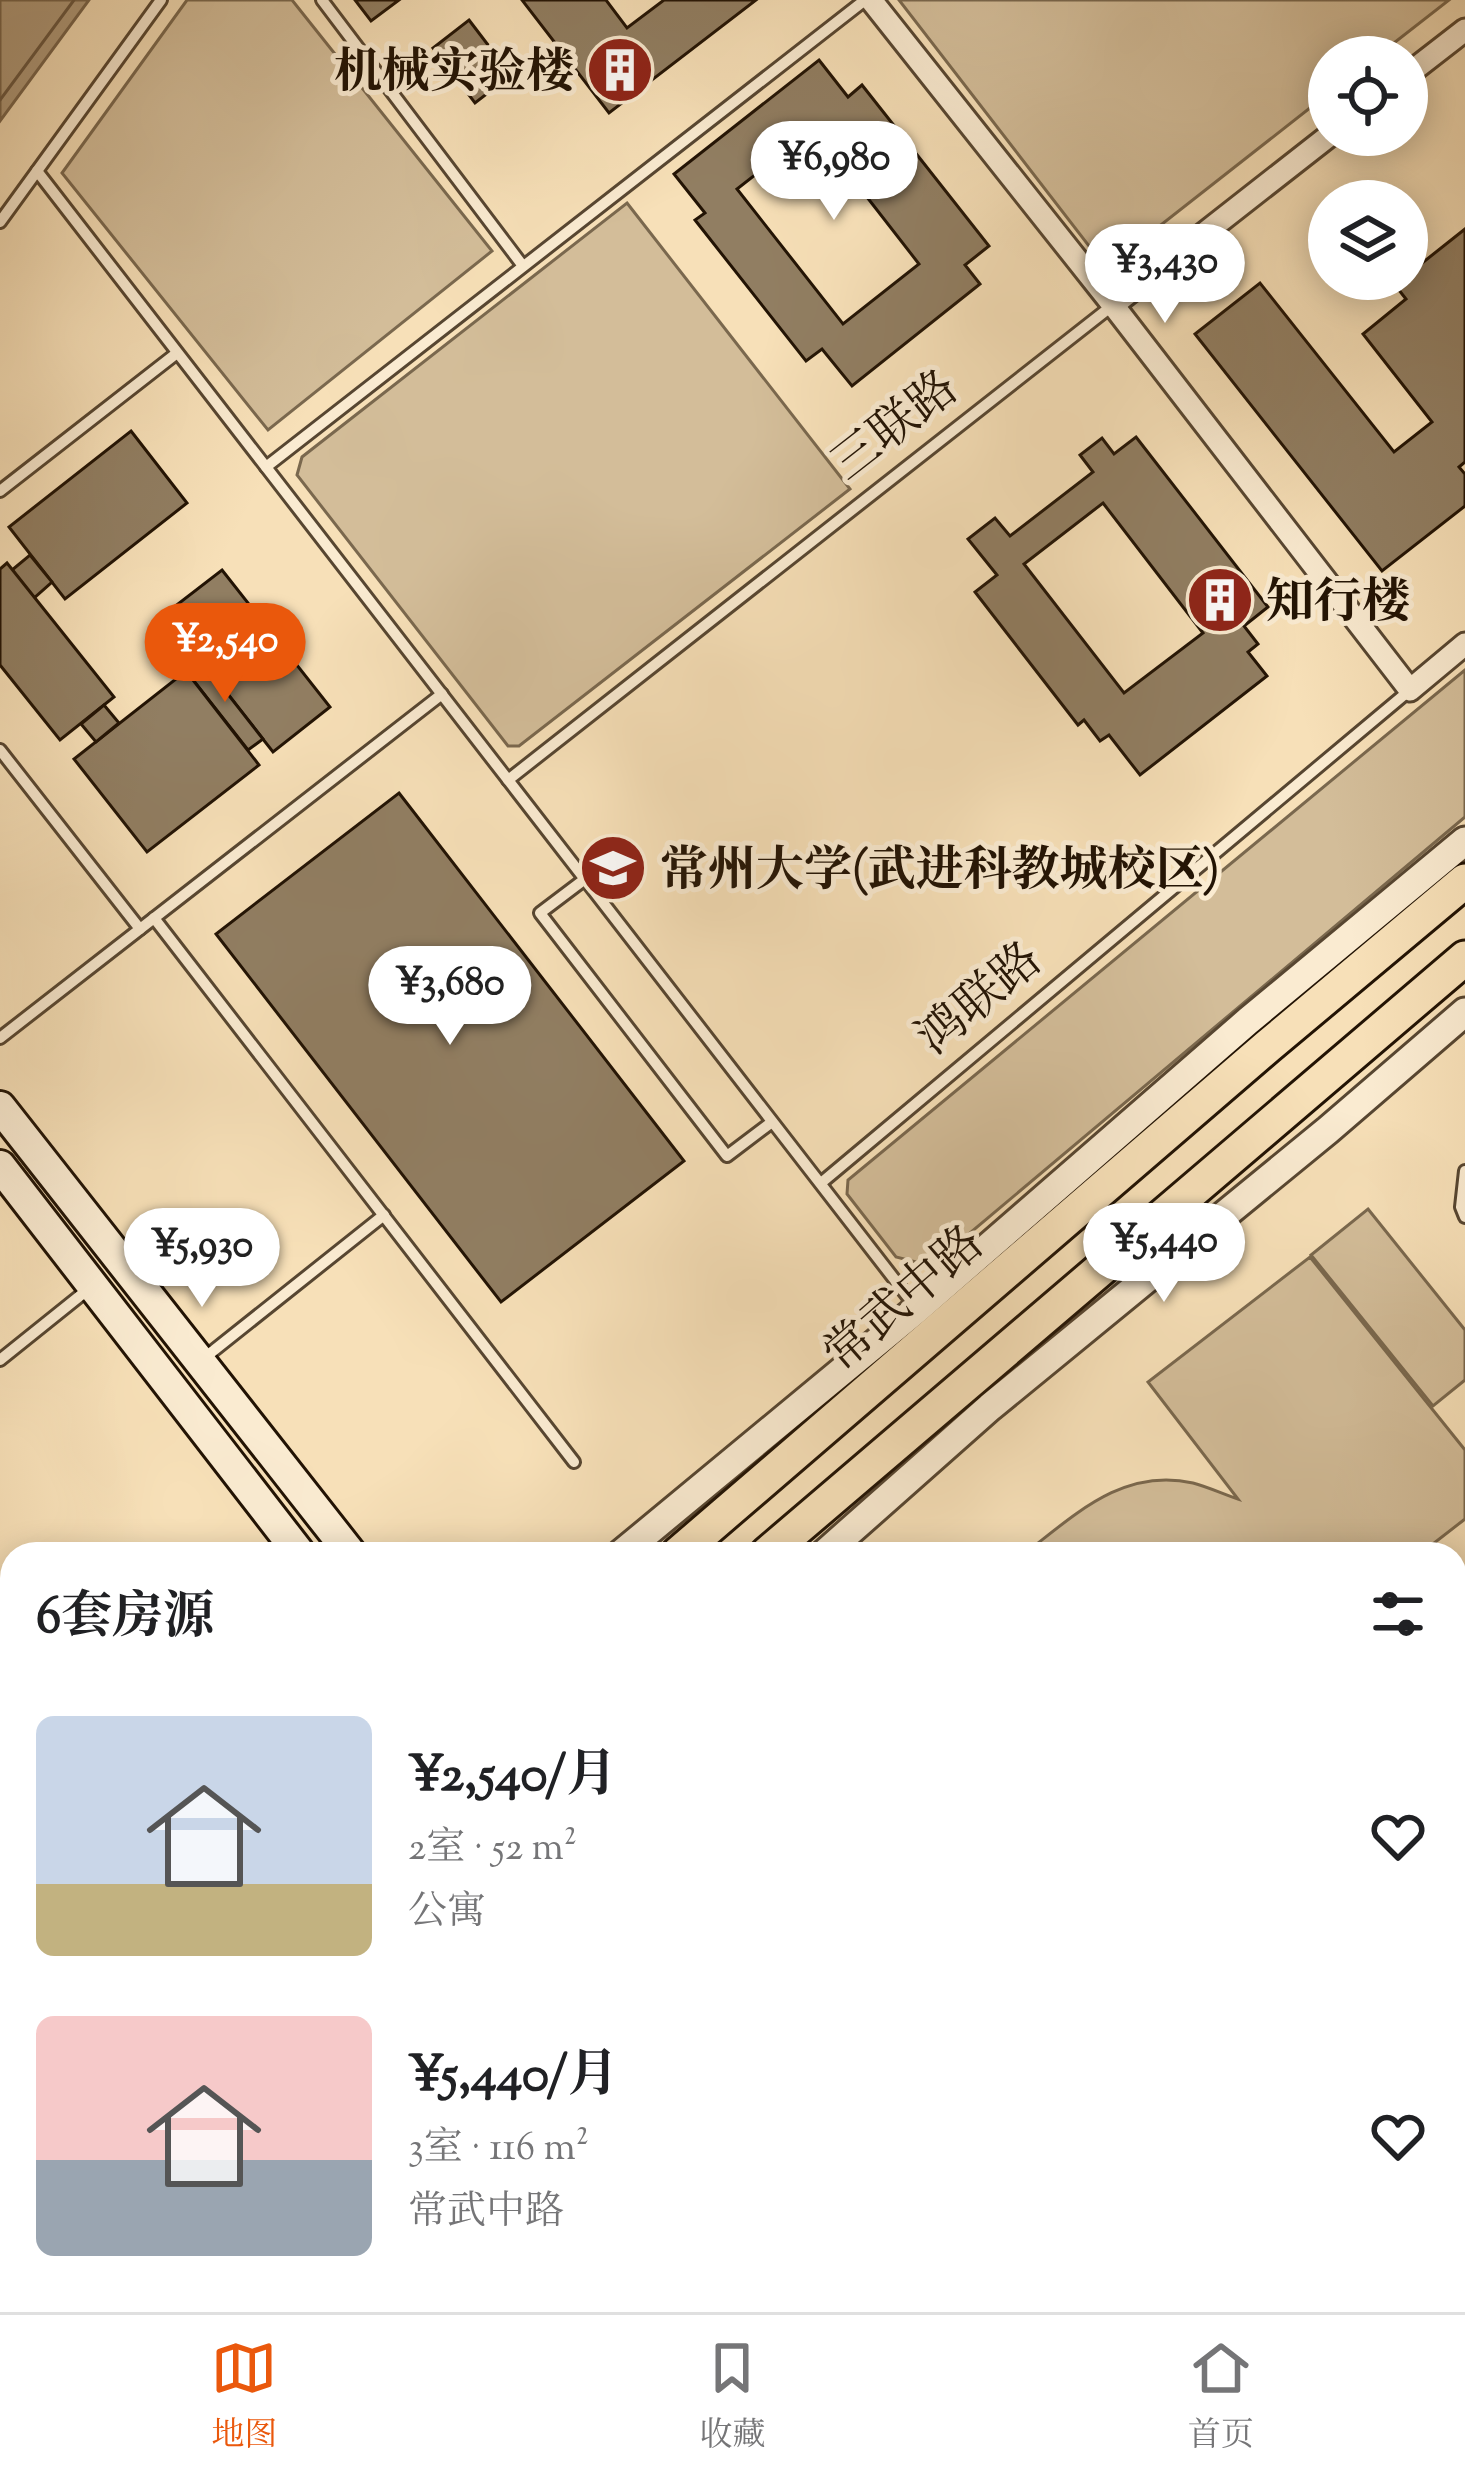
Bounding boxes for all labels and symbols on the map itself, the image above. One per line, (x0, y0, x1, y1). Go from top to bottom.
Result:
building icon: 机械实验楼 (585, 35, 655, 105)
place label: 机械实验楼 (334, 41, 574, 110)
pin: ¥6,980 (736, 121, 932, 223)
pin: ¥3,430 (1067, 224, 1263, 326)
street label: 三联路 (818, 357, 974, 500)
building icon: 知行楼 (1185, 565, 1255, 635)
place label: 知行楼 (1266, 571, 1410, 640)
pin: ¥2,540 (127, 603, 323, 705)
school or university icon: 常州大学(武进科教城校区) (578, 833, 648, 903)
place label: 常州大学(武进科教城校区) (660, 839, 1219, 908)
street label: 鸿联路 (904, 928, 1059, 1074)
pin: ¥3,680 (352, 946, 548, 1048)
pin: ¥5,440 (1066, 1203, 1262, 1305)
pin: ¥5,930 (104, 1208, 300, 1310)
street label: 常武中路 (811, 1212, 1001, 1390)

